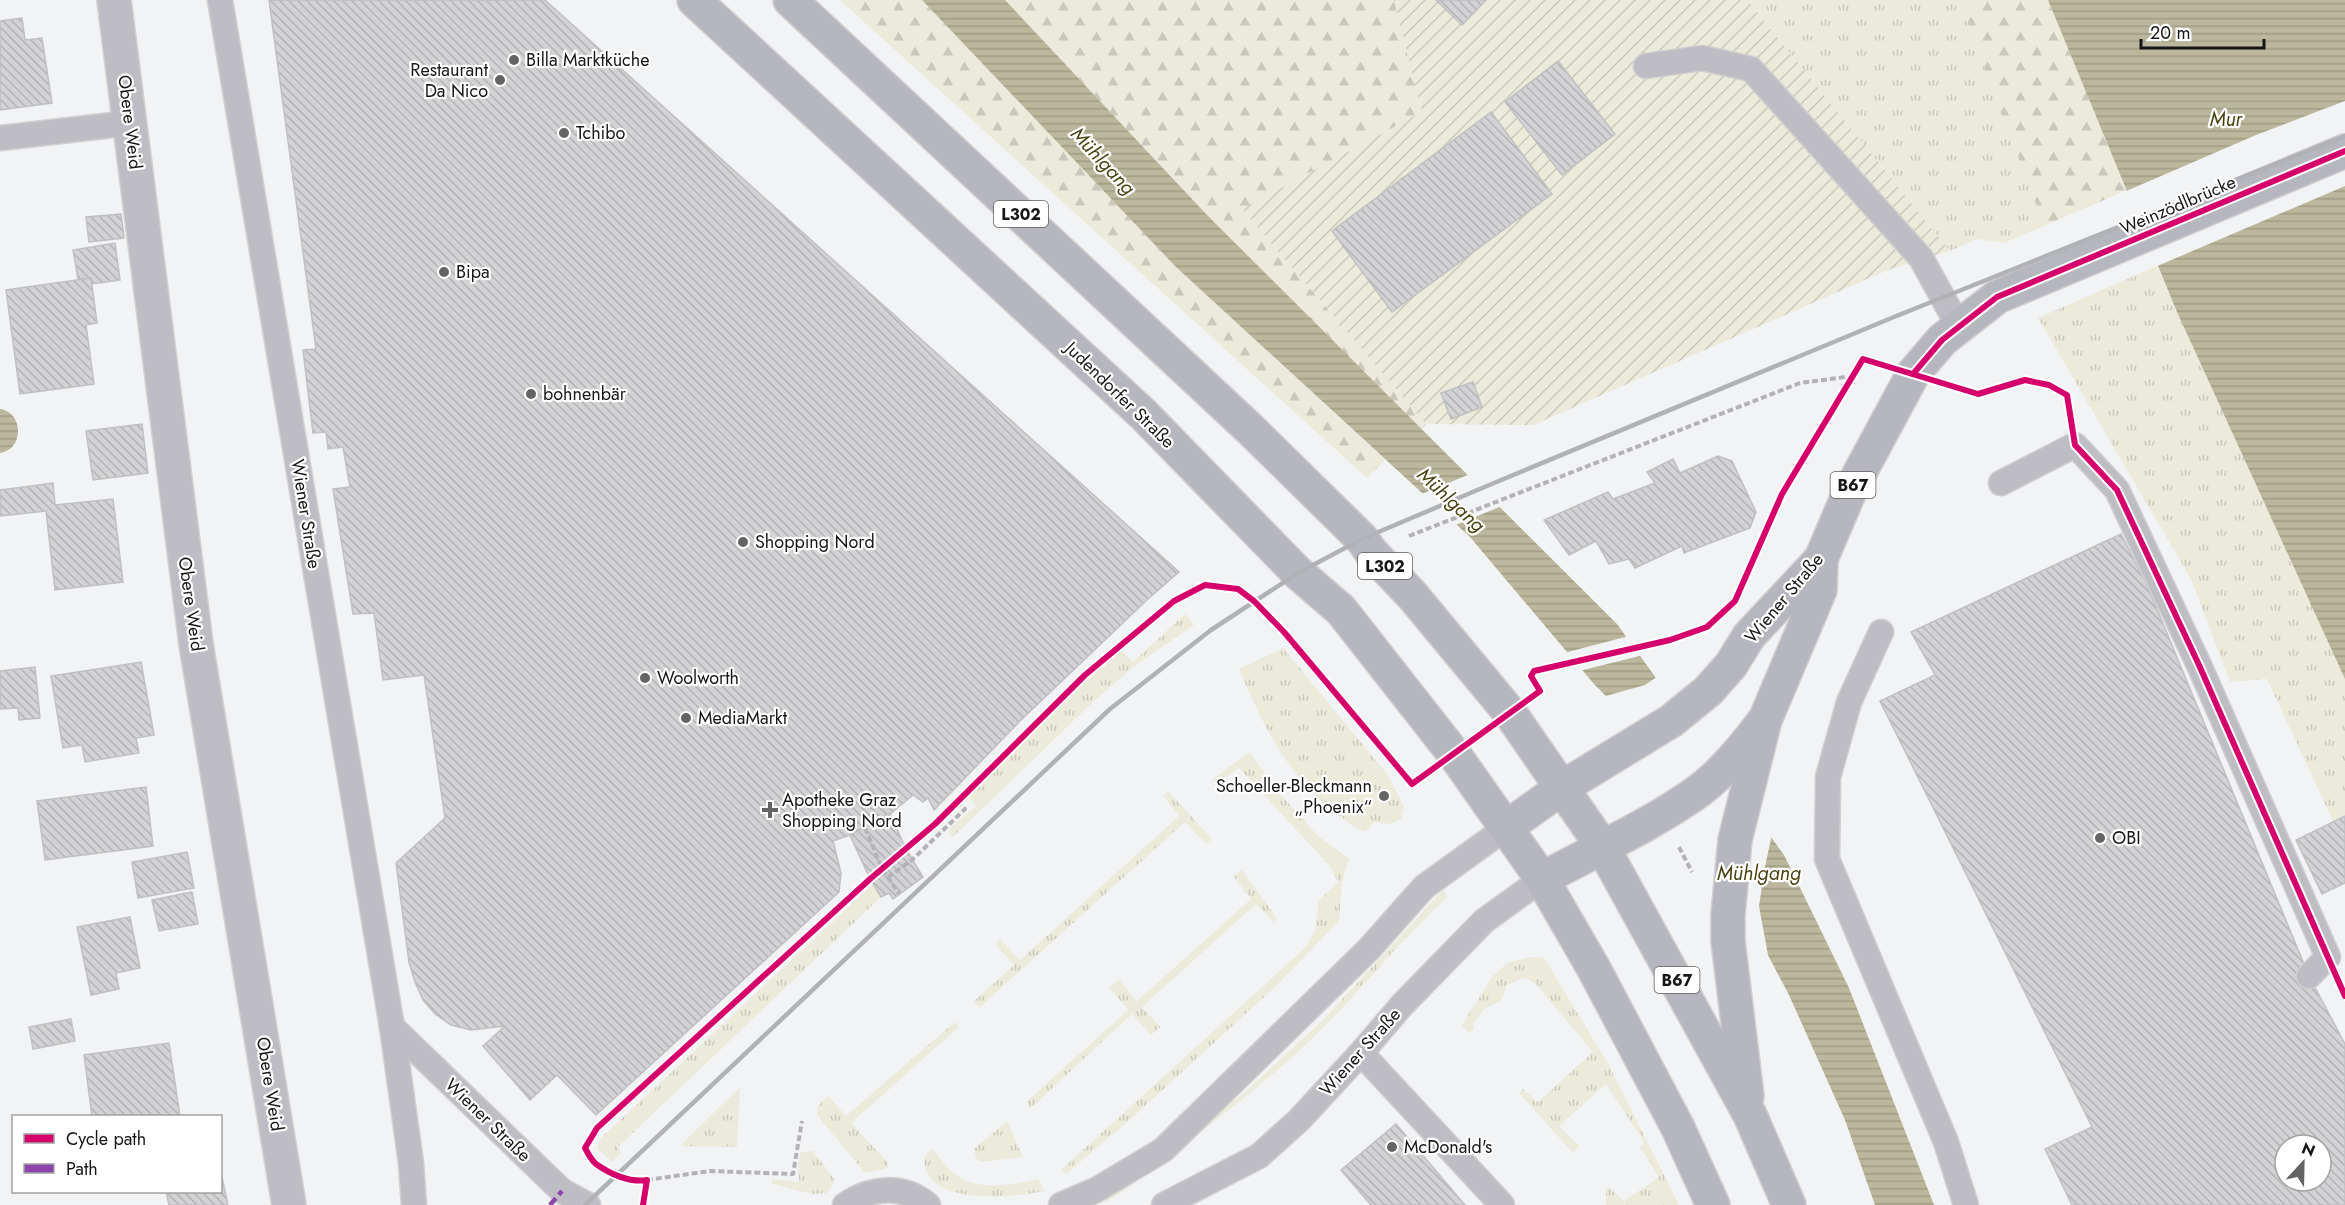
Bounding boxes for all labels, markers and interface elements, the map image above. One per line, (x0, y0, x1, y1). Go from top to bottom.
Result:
scale bar (2141, 12, 2264, 50)
text: 20 m (2150, 20, 2190, 46)
place label: Billa Marktküche (526, 47, 649, 73)
marker: Billa Marktküche (507, 53, 521, 67)
place label: Restaurant Da Nico (410, 57, 489, 104)
street label: Obere Weid (111, 73, 149, 171)
marker: Restaurant Da Nico (493, 73, 507, 87)
water label: Mur (2210, 105, 2244, 134)
place label: Tchibo (576, 120, 626, 146)
water label: Mühlgang (1064, 120, 1142, 202)
marker: Tchibo (557, 126, 571, 140)
street label: Weinzödlbrücke (2116, 169, 2240, 241)
road number: L302 (994, 201, 1048, 227)
place label: Bipa (456, 259, 490, 285)
marker: Bipa (437, 265, 451, 279)
street label: Judendorfer Straße (1058, 334, 1181, 454)
place label: bohnenbär (543, 381, 627, 407)
marker: bohnenbär (524, 387, 538, 401)
street label: Wiener Straße (285, 457, 327, 571)
water label: Mühlgang (1410, 461, 1492, 539)
road number: B67 (1830, 472, 1876, 498)
place label: Shopping Nord (755, 529, 875, 555)
marker: Shopping Nord (736, 535, 750, 549)
street label: Wiener Straße (1739, 547, 1829, 649)
road number: L302 (1358, 553, 1412, 579)
street label: Obere Weid (172, 555, 210, 653)
place label: Woolworth (657, 665, 739, 691)
marker: Woolworth (638, 671, 652, 685)
place label: MediaMarkt (698, 705, 788, 731)
marker: MediaMarkt (679, 711, 693, 725)
place label: Schoeller-Bleckmann „Phoenix“ (1216, 773, 1372, 820)
place label: Apotheke Graz Shopping Nord (782, 787, 902, 834)
marker: Schoeller-Bleckmann „Phoenix“ (1377, 789, 1391, 803)
marker: Apotheke Graz Shopping Nord (763, 803, 777, 817)
place label: OBI (2112, 825, 2141, 851)
marker: OBI (2093, 831, 2107, 845)
water label: Mühlgang (1717, 859, 1801, 888)
road number: B67 (1654, 967, 1700, 993)
street label: Wiener Straße (1313, 1002, 1407, 1102)
street label: Obere Weid (250, 1035, 290, 1133)
street label: Wiener Straße (439, 1072, 537, 1168)
legend (12, 1115, 222, 1193)
text: Cycle path (66, 1126, 146, 1152)
north arrow (2273, 1133, 2333, 1193)
place label: McDonald's (1404, 1134, 1492, 1160)
text: N (2298, 1137, 2319, 1163)
marker: McDonald's (1385, 1140, 1399, 1154)
text: Path (66, 1156, 98, 1182)

